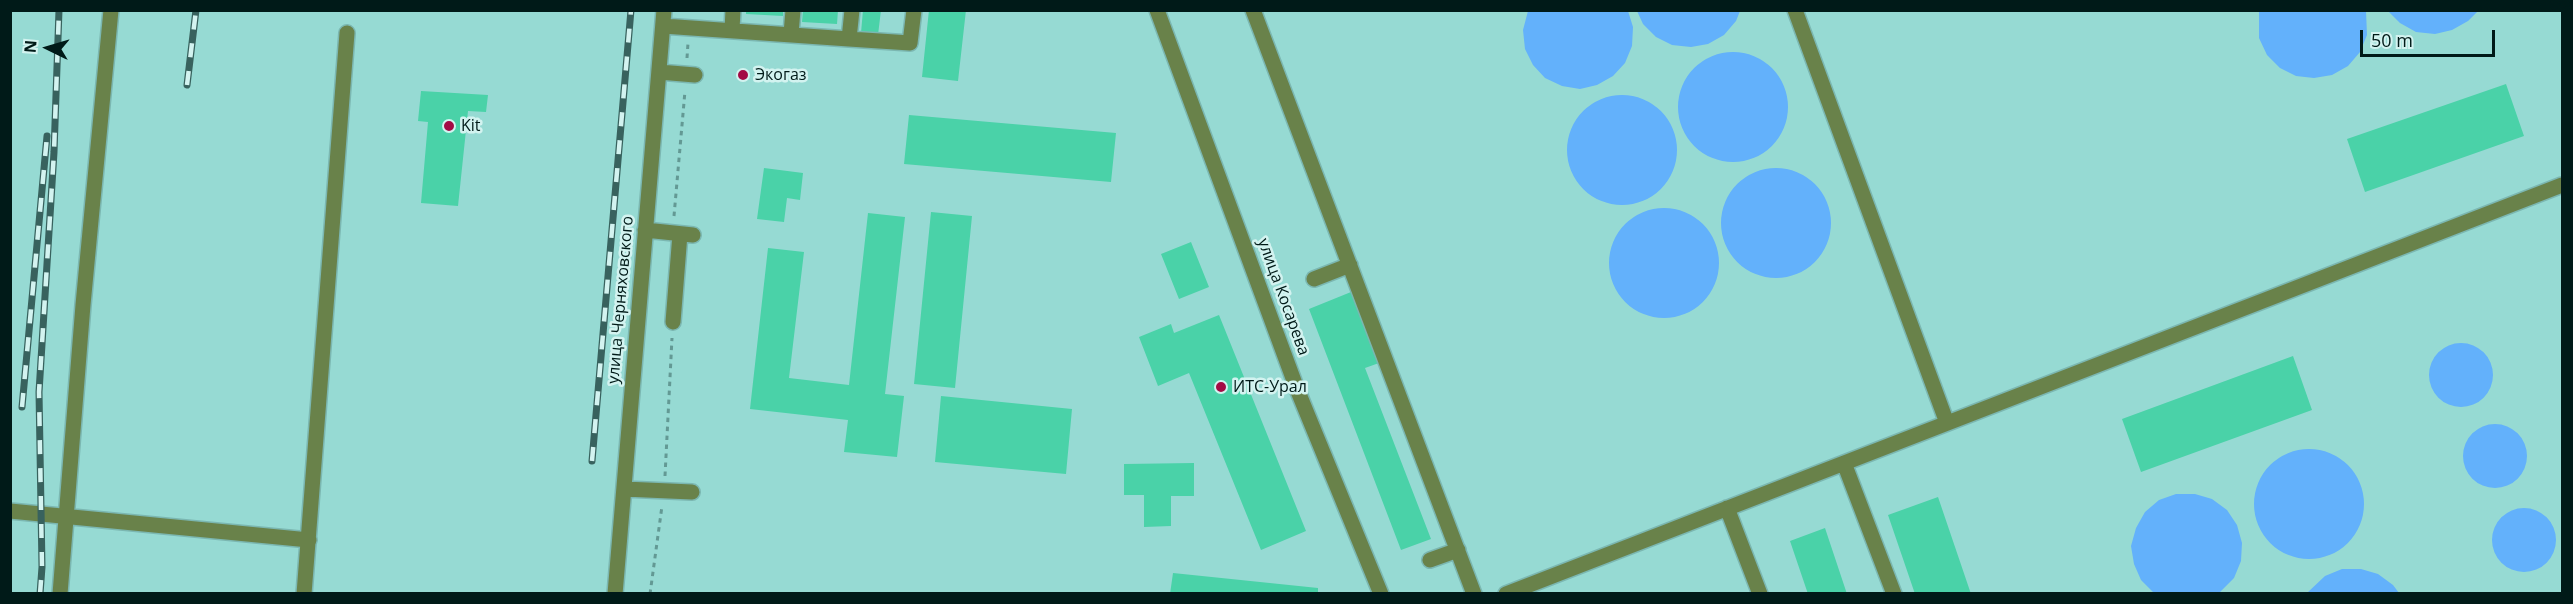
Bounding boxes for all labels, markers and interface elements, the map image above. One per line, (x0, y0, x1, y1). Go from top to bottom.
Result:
north arrow (18, 18, 78, 78)
scale bar (2363, 18, 2498, 56)
text: 50 m (2371, 28, 2413, 52)
text: N (19, 39, 42, 54)
place label: Экогаз (755, 65, 806, 85)
marker: Экогаз (736, 68, 750, 82)
place label: Kit (461, 116, 481, 136)
marker: Kit (442, 119, 456, 133)
street label: улица Черняховского (604, 215, 638, 385)
street label: улица Косарева (1253, 236, 1313, 358)
place label: ИТС-Урал (1233, 377, 1307, 397)
marker: ИТС-Урал (1214, 380, 1228, 394)

